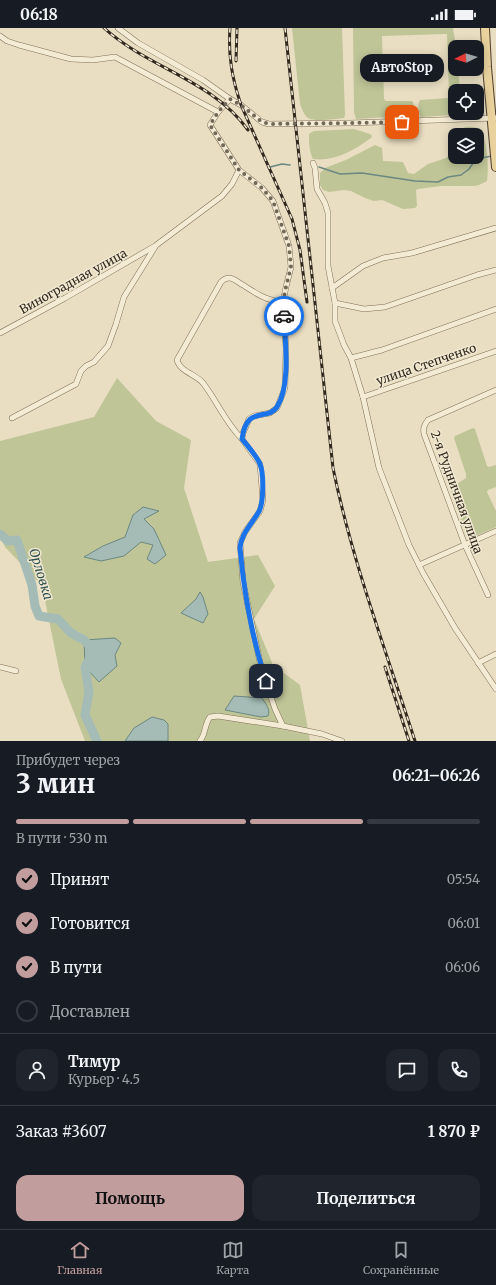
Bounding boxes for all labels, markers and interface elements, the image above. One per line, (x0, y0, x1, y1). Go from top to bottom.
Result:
text: 06:18 (20, 5, 58, 24)
north arrow (448, 40, 484, 76)
map controls (448, 40, 484, 164)
callout: АвтоStop (360, 54, 444, 82)
text: АвтоStop (371, 59, 433, 76)
button: locate (448, 84, 484, 120)
pin (385, 105, 419, 139)
icon: bag (391, 111, 413, 133)
button: layers (448, 128, 484, 164)
street label: Виноградная улица (17, 245, 130, 317)
courier (264, 296, 304, 336)
icon: car (273, 305, 295, 327)
street label: улица Степченко (374, 340, 478, 388)
street label: 2-я Рудничная улица (428, 428, 486, 556)
water label: Орловка (25, 546, 57, 602)
pin (249, 664, 283, 698)
icon: home (255, 670, 277, 692)
text: Прибудет через (16, 752, 120, 769)
text: 06:21–06:26 (392, 766, 480, 785)
text: 3 мин (16, 767, 95, 800)
text: В пути · 530 m (16, 830, 107, 847)
icon: check (16, 868, 38, 890)
text: Принят (50, 870, 109, 889)
text: 05:54 (447, 871, 480, 888)
icon: check (16, 912, 38, 934)
text: Готовится (50, 914, 130, 933)
text: 06:01 (447, 915, 480, 932)
icon: check (16, 956, 38, 978)
text: В пути (50, 958, 102, 977)
text: 06:06 (445, 959, 480, 976)
text: Доставлен (50, 1002, 130, 1021)
button: person (16, 1049, 58, 1091)
button: chat (386, 1049, 428, 1091)
button: phone (438, 1049, 480, 1091)
text: Тимур (68, 1052, 120, 1071)
text: Курьер · 4.5 (68, 1071, 140, 1088)
text: Заказ #3607 (16, 1122, 107, 1141)
text: 1 870 ₽ (428, 1122, 480, 1141)
button: Помощь (16, 1175, 244, 1221)
button: Поделиться (252, 1175, 480, 1221)
tab: Главная (57, 1239, 102, 1277)
tab: Карта (216, 1239, 249, 1277)
tab: Сохранённые (363, 1239, 439, 1277)

